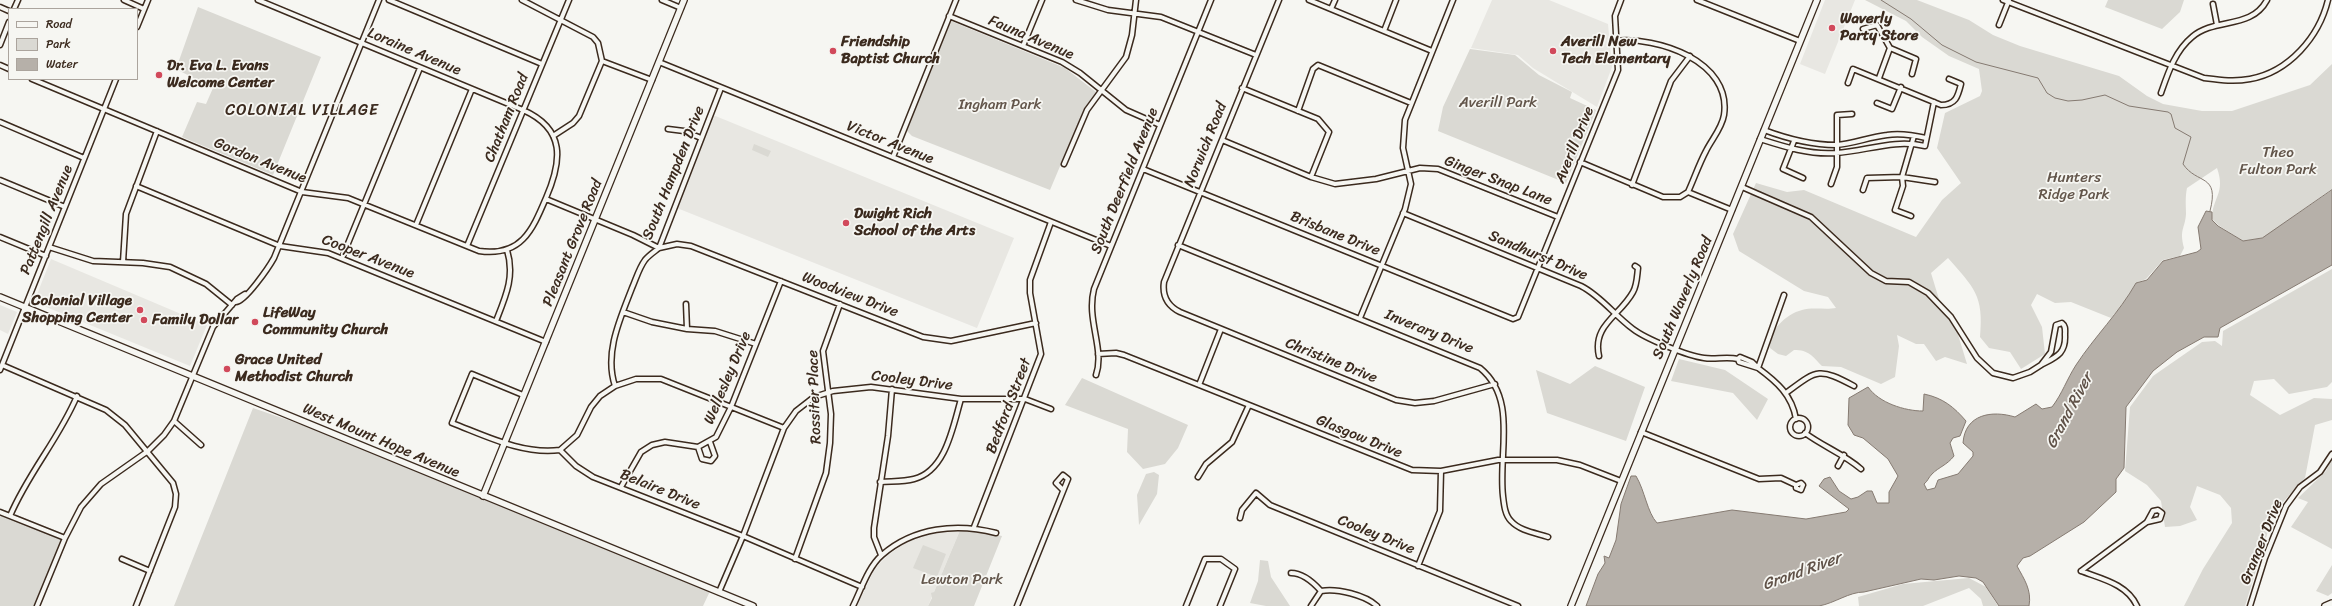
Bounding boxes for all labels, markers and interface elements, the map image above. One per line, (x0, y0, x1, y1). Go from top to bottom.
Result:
legend (8, 8, 138, 80)
place label: Waverly Party Store (1840, 10, 1918, 45)
street label: Fauna Avenue (986, 12, 1076, 64)
text: Road (46, 13, 72, 35)
marker: Waverly Party Store (1827, 23, 1837, 33)
street label: Loraine Avenue (364, 24, 464, 80)
text: Park (46, 33, 71, 55)
place label: Friendship Baptist Church (841, 33, 940, 68)
place label: Averill New Tech Elementary (1561, 33, 1671, 68)
marker: Friendship Baptist Church (828, 46, 838, 56)
marker: Averill New Tech Elementary (1548, 46, 1558, 56)
text: Water (46, 53, 78, 75)
place label: Dr. Eva L. Evans Welcome Center (167, 57, 274, 92)
marker: Dr. Eva L. Evans Welcome Center (154, 70, 164, 80)
street label: Chatham Road (481, 71, 533, 165)
park label: Averill Park (1459, 94, 1537, 112)
park label: Ingham Park (958, 96, 1042, 114)
street label: Norwich Road (1181, 100, 1231, 190)
district label: COLONIAL VILLAGE (226, 101, 378, 121)
street label: South Hampden Drive (639, 104, 709, 242)
street label: Averill Drive (1551, 104, 1599, 186)
street label: South Deerfield Avenue (1087, 105, 1163, 257)
street label: Victor Avenue (844, 117, 936, 169)
street label: Gordon Avenue (211, 134, 309, 188)
park label: Theo Fulton Park (2239, 144, 2317, 179)
street label: Ginger Snap Lane (1442, 152, 1554, 210)
street label: Pattengill Avenue (17, 162, 77, 278)
park label: Hunters Ridge Park (2038, 169, 2110, 204)
street label: Pleasant Grove Road (539, 177, 607, 309)
place label: Dwight Rich School of the Arts (854, 205, 975, 240)
street label: Brisbane Drive (1287, 208, 1383, 260)
marker: Dwight Rich School of the Arts (841, 218, 851, 228)
street label: Sandhurst Drive (1486, 227, 1590, 285)
street label: Cooper Avenue (319, 231, 417, 283)
street label: South Waverly Road (1649, 234, 1717, 362)
street label: Woodview Drive (799, 268, 901, 322)
place label: Colonial Village Shopping Center (22, 292, 132, 327)
place label: LifeWay Community Church (263, 304, 388, 339)
marker: Colonial Village Shopping Center (135, 305, 145, 315)
street label: Inverary Drive (1382, 306, 1476, 358)
place label: Family Dollar (152, 311, 238, 329)
marker: Family Dollar (139, 315, 149, 325)
marker: LifeWay Community Church (250, 317, 260, 327)
street label: Wellesley Drive (700, 329, 756, 427)
street label: Christine Drive (1282, 334, 1380, 388)
street label: Rossiter Place (804, 350, 826, 444)
place label: Grace United Methodist Church (235, 351, 353, 386)
street label: Bedford Street (983, 356, 1035, 456)
marker: Grace United Methodist Church (222, 364, 232, 374)
street label: Cooley Drive (870, 367, 954, 395)
water label: Grand River (2042, 370, 2098, 452)
street label: West Mount Hope Avenue (300, 400, 462, 482)
street label: Glasgow Drive (1313, 412, 1405, 462)
street label: Belaire Drive (617, 466, 703, 514)
street label: Granger Drive (2237, 497, 2287, 587)
street label: Cooley Drive (1335, 511, 1417, 559)
water label: Grand River (1760, 549, 1844, 595)
park label: Lewton Park (921, 571, 1003, 589)

